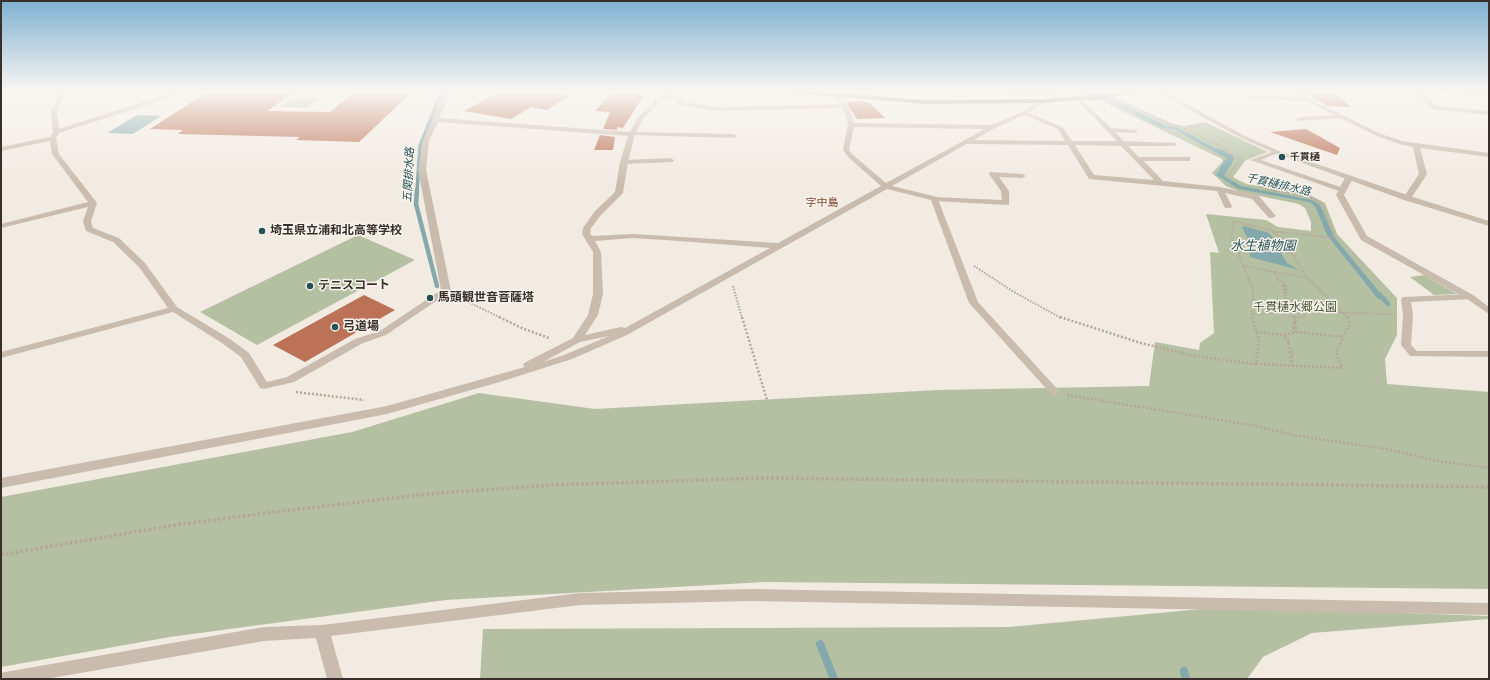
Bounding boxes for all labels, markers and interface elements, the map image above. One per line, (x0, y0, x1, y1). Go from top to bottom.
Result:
water label: 五関排水路 (401, 147, 417, 203)
place label: 千貫樋 (1290, 151, 1320, 163)
marker: 千貫樋 (1277, 152, 1287, 162)
water label: 千貫樋排水路 (1244, 171, 1312, 199)
district label: 字中島 (806, 196, 838, 210)
place label: 埼玉県立浦和北高等学校 (270, 224, 402, 238)
marker: 埼玉県立浦和北高等学校 (257, 226, 267, 236)
water label: 水生植物園 (1231, 238, 1295, 254)
place label: テニスコート (318, 279, 390, 293)
marker: テニスコート (305, 281, 315, 291)
place label: 馬頭観世音菩薩塔 (438, 291, 534, 305)
marker: 馬頭観世音菩薩塔 (425, 293, 435, 303)
park label: 千貫樋水郷公園 (1253, 301, 1337, 315)
place label: 弓道場 (343, 320, 379, 334)
marker: 弓道場 (330, 322, 340, 332)

